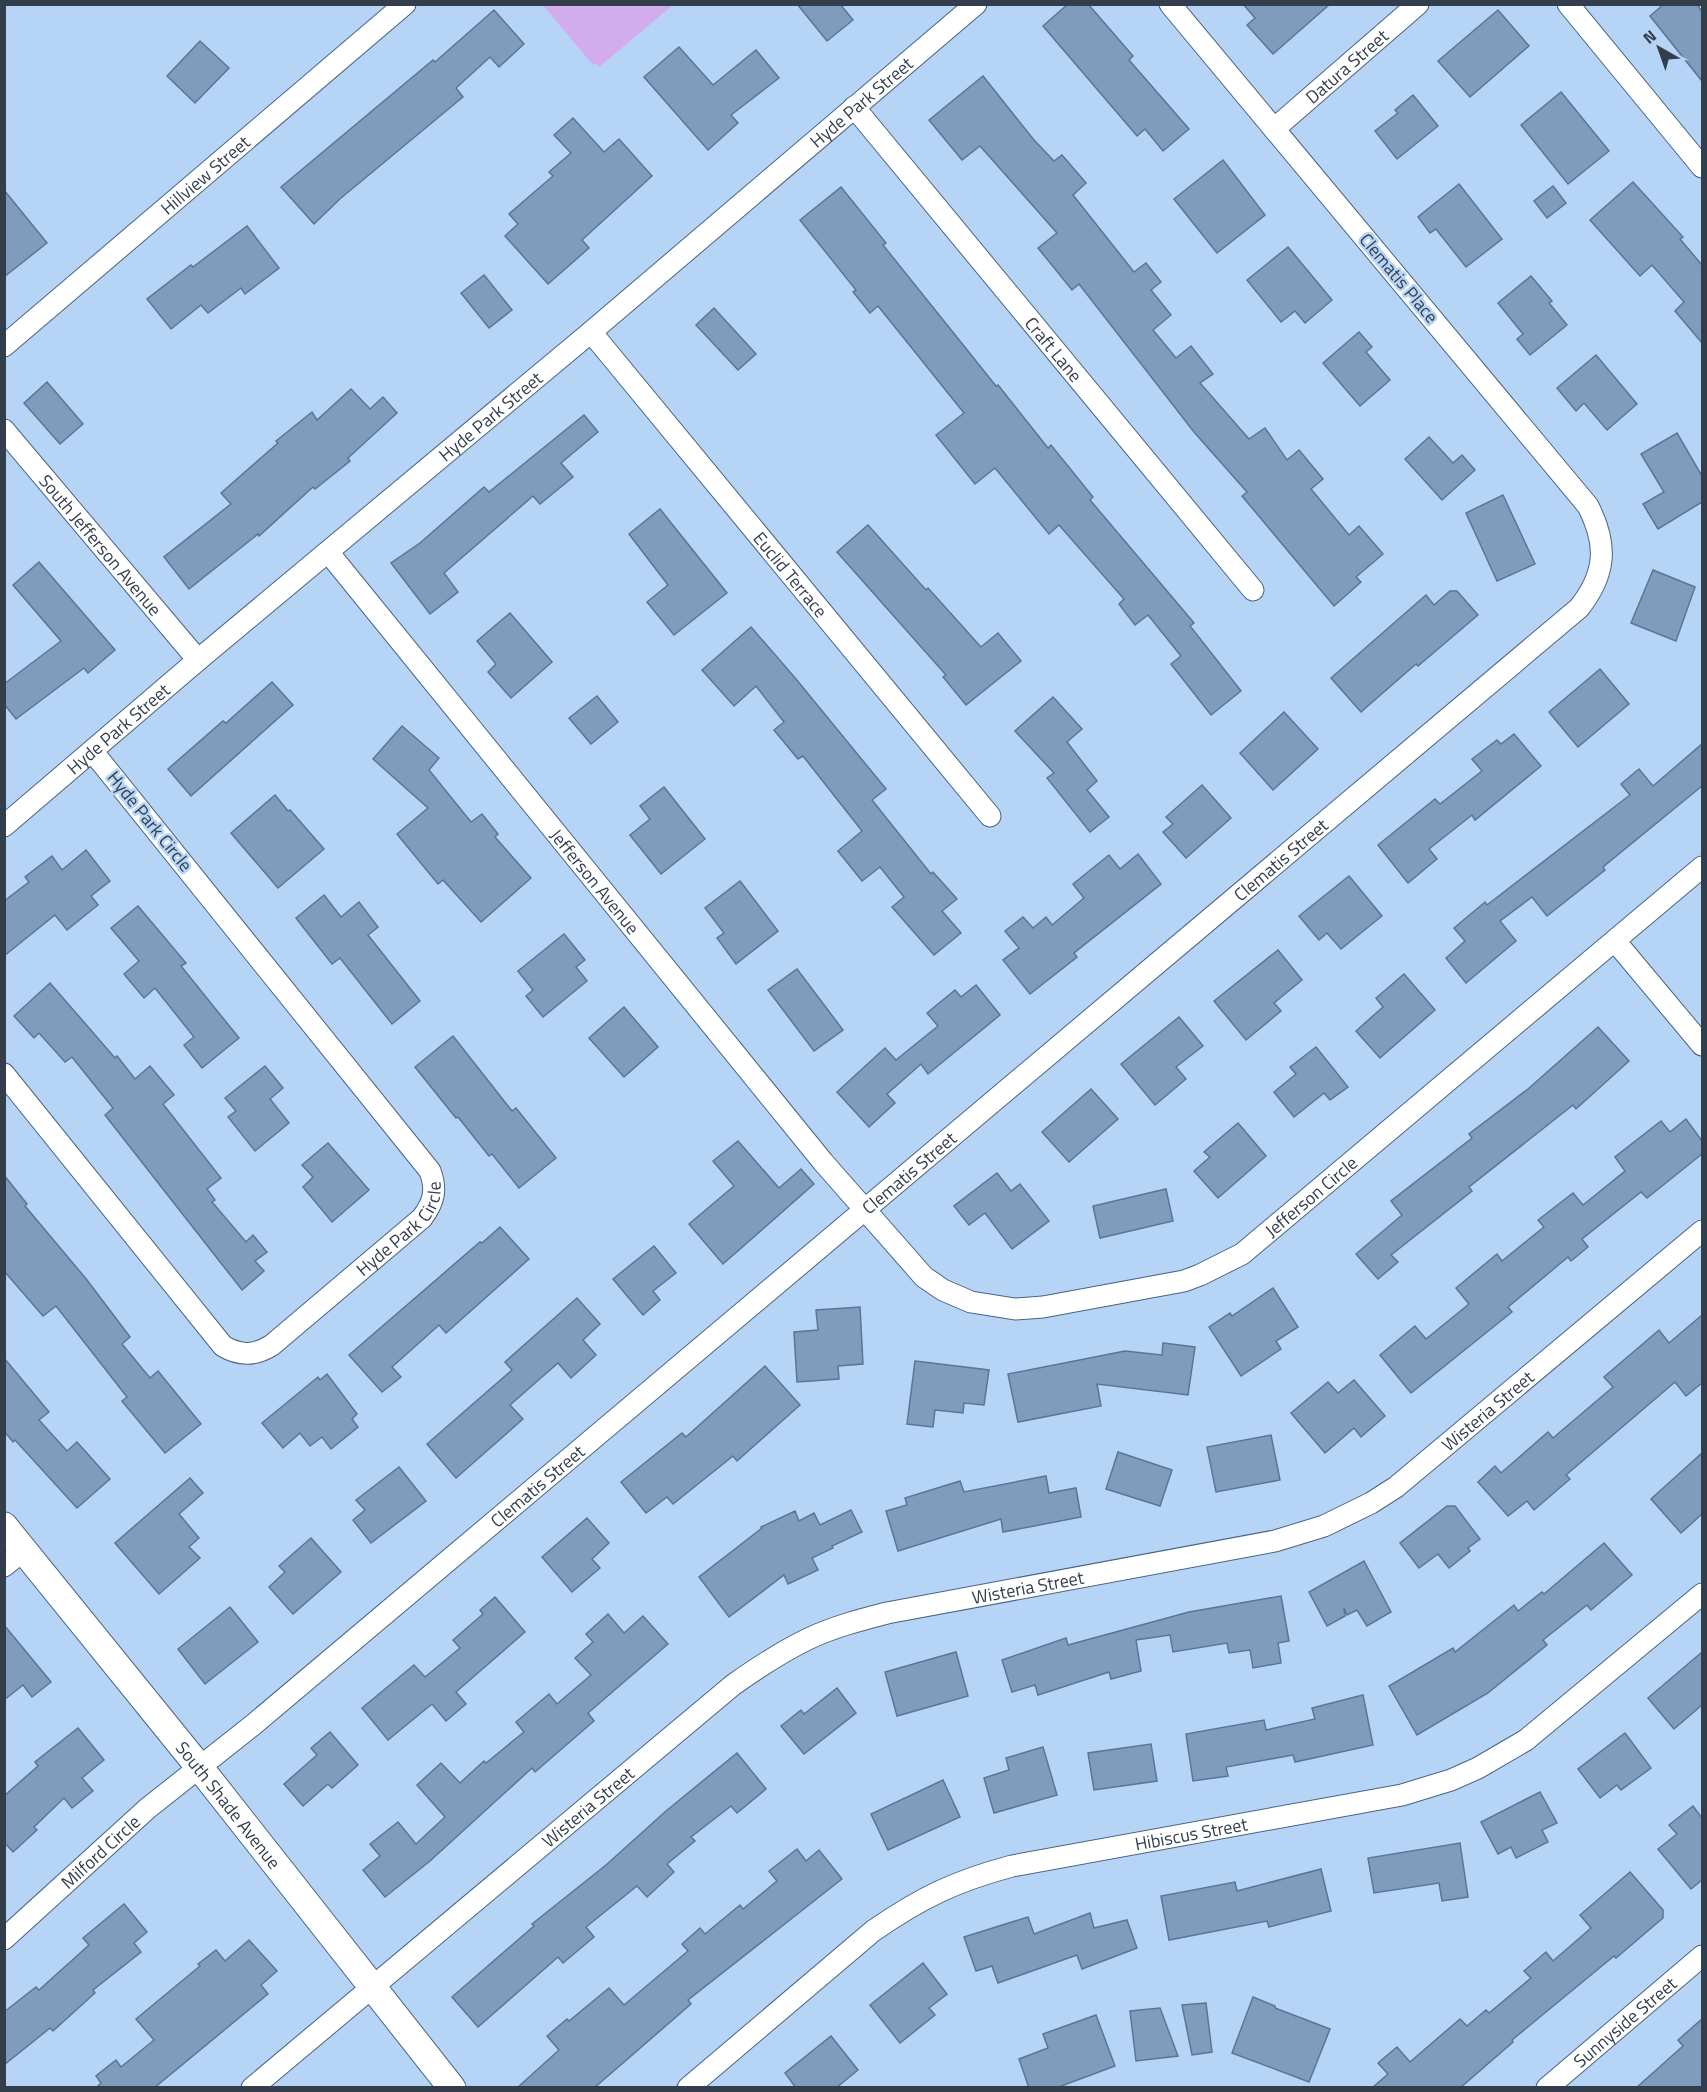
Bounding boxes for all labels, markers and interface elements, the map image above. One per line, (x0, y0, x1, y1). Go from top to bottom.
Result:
north arrow (1629, 18, 1689, 78)
street label: Datura Street (1299, 22, 1394, 110)
text: N (1637, 24, 1661, 49)
street label: Hyde Park Street (804, 50, 919, 154)
street label: Hillview Street (154, 128, 256, 221)
street label: Clematis Place (1353, 227, 1445, 329)
street label: Craft Lane (1019, 311, 1089, 388)
street label: Hyde Park Street (432, 364, 549, 468)
street label: South Jefferson Avenue (33, 468, 168, 621)
street label: Euclid Terrace (747, 526, 834, 623)
street label: Hyde Park Street (60, 676, 176, 780)
street label: Hyde Park Circle (101, 765, 199, 877)
street label: Clematis Street (1227, 811, 1334, 907)
street label: Jefferson Avenue (544, 823, 646, 940)
street label: Clematis Street (856, 1124, 962, 1220)
street label: Jefferson Circle (1259, 1149, 1363, 1243)
street label: Hyde Park Circle (350, 1180, 447, 1282)
street label: Wisteria Street (1435, 1363, 1540, 1457)
street label: Clematis Street (484, 1437, 591, 1533)
street label: Wisteria Street (970, 1563, 1087, 1611)
street label: South Shade Avenue (170, 1735, 288, 1874)
street label: Wisteria Street (536, 1760, 640, 1853)
street label: Milford Circle (54, 1808, 146, 1895)
street label: Hibiscus Street (1132, 1810, 1250, 1857)
street label: Sunnyside Street (1567, 1969, 1683, 2074)

